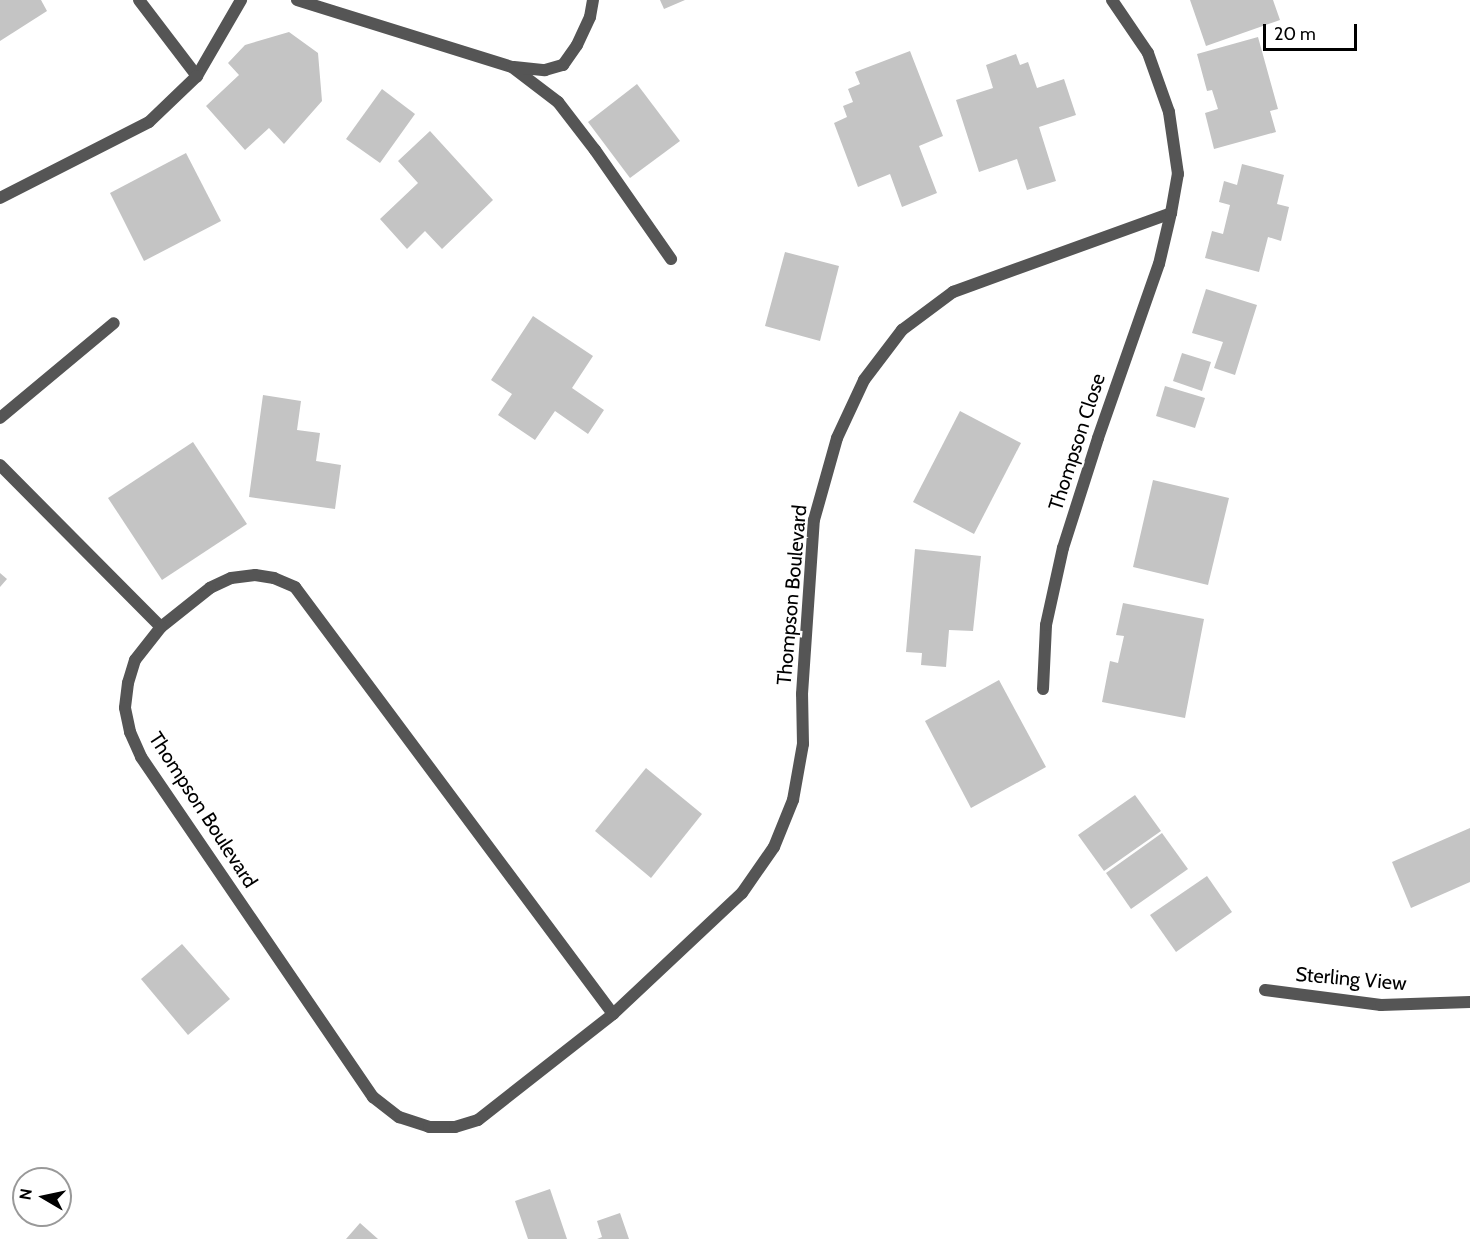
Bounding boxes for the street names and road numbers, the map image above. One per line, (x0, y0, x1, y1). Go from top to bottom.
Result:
street label: Thompson Close (1044, 371, 1110, 513)
street label: Thompson Boulevard (772, 504, 812, 686)
street label: Thompson Boulevard (144, 728, 262, 892)
street label: Sterling View (1295, 962, 1407, 996)

